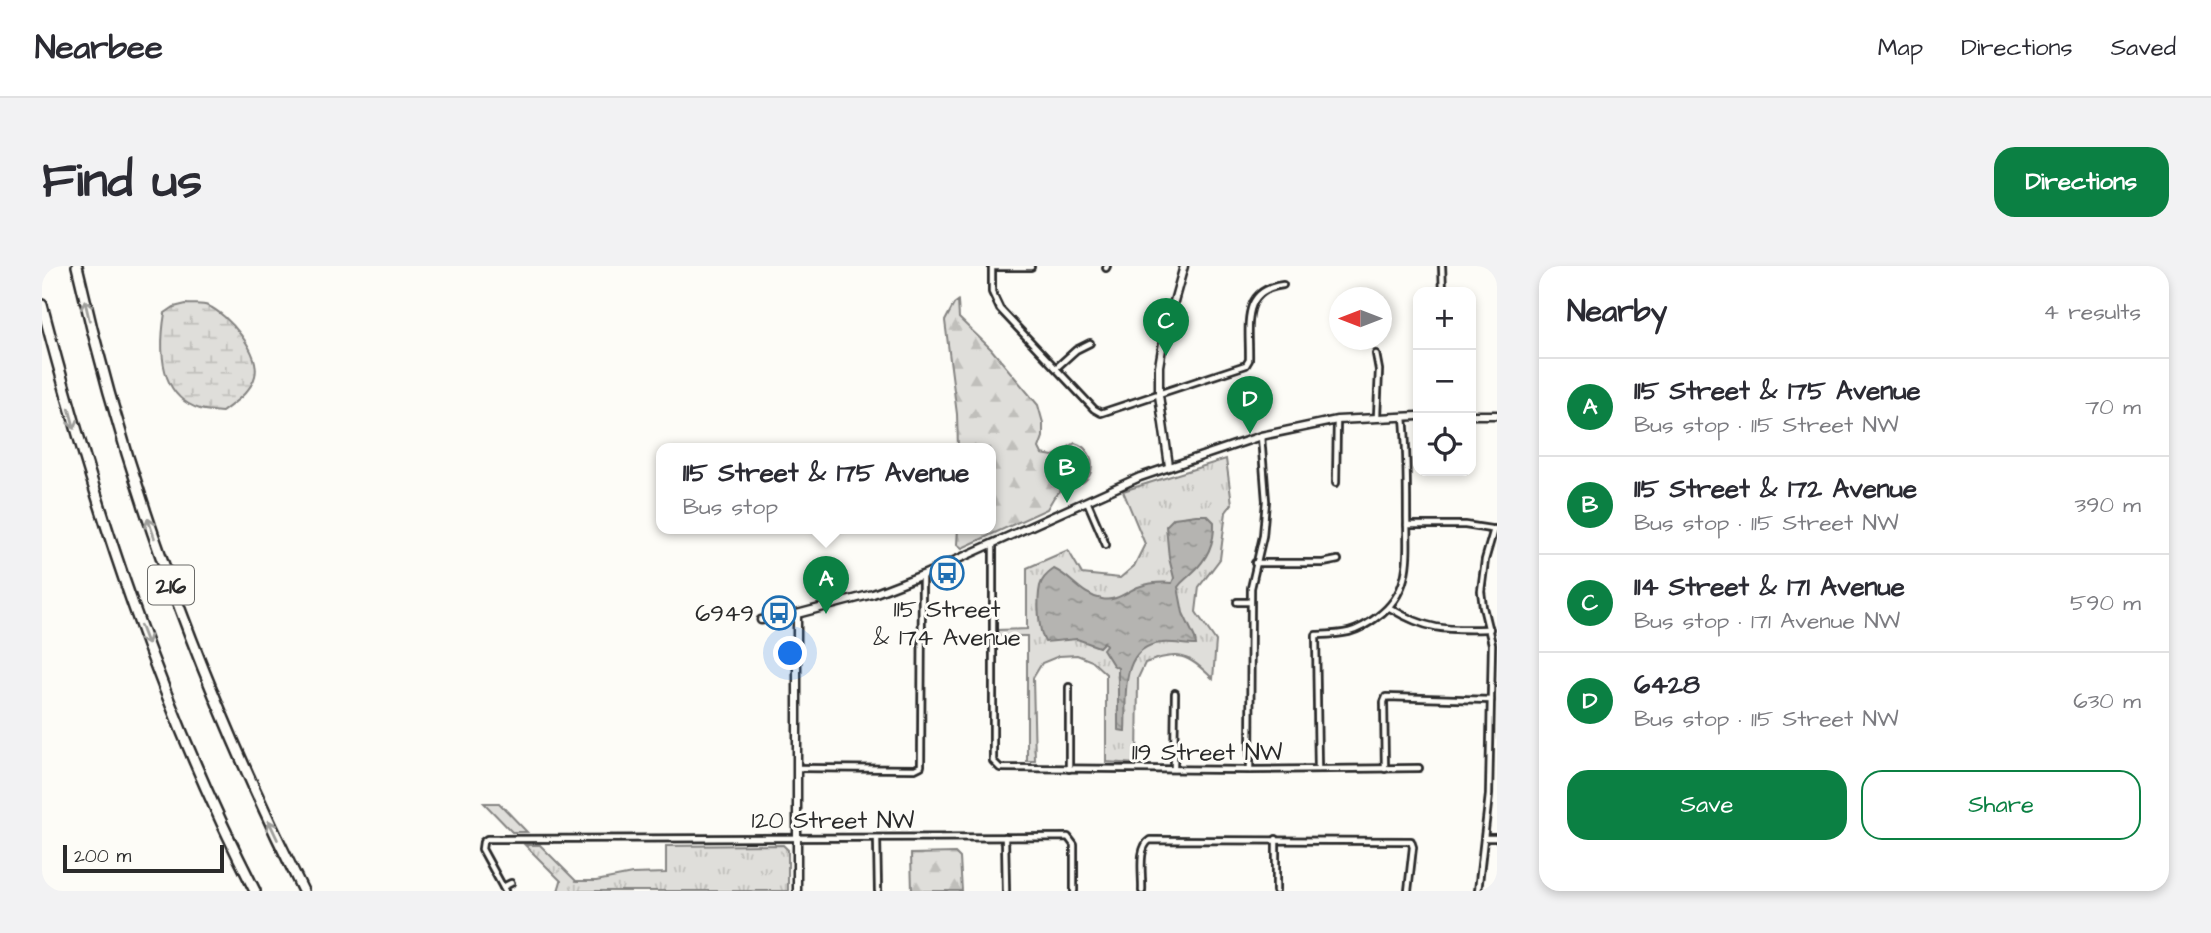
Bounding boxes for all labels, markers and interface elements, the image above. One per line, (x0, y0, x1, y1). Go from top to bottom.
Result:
text: Nearbee (35, 25, 163, 71)
text: Map (1878, 31, 1923, 65)
text: Directions (1961, 31, 2073, 65)
text: Saved (2111, 31, 2176, 65)
button: Directions (1994, 147, 2169, 217)
text: Find us (42, 148, 202, 216)
north arrow (1329, 287, 1392, 350)
map controls (1413, 287, 1476, 476)
button: + (1413, 287, 1476, 350)
text: Nearby (1567, 291, 1667, 333)
text: 4 results (2043, 296, 2141, 328)
pin: C (1143, 298, 1189, 356)
one-way arrow (80, 299, 93, 322)
button: − (1413, 350, 1476, 413)
text: 115 Street & 175 Avenue (1634, 373, 1921, 409)
pin: D (1227, 376, 1273, 434)
text: A (1583, 391, 1597, 423)
text: 70 m (2085, 391, 2141, 423)
one-way arrow (66, 407, 79, 430)
text: Bus stop · 115 Street NW (1634, 409, 1899, 441)
button: locate (1413, 413, 1476, 476)
popup (656, 443, 996, 534)
pin: B (1044, 445, 1090, 503)
text: 115 Street & 175 Avenue (683, 455, 969, 491)
text: 115 Street & 172 Avenue (1634, 471, 1917, 507)
text: B (1582, 489, 1598, 521)
text: 390 m (2075, 489, 2141, 521)
text: Bus stop (683, 491, 778, 523)
text: Bus stop · 115 Street NW (1634, 507, 1899, 539)
one-way arrow (144, 518, 156, 540)
bus stop icon: 115 Street & 174 Avenue (928, 554, 966, 592)
pin: A (803, 556, 849, 614)
road number: 216 (148, 566, 194, 604)
text: 114 Street & 171 Avenue (1634, 569, 1905, 605)
text: C (1582, 587, 1598, 619)
text: 590 m (2070, 587, 2141, 619)
place label: 115 Street & 174 Avenue (873, 593, 1021, 655)
bus stop icon: 6949 (760, 594, 798, 632)
place label: 6949 (695, 597, 754, 631)
text: Bus stop · 171 Avenue NW (1634, 605, 1900, 637)
one-way arrow (138, 623, 151, 645)
your location (773, 636, 807, 670)
text: 6428 (1634, 667, 1700, 703)
text: D (1583, 685, 1597, 717)
text: 630 m (2073, 685, 2141, 717)
text: Bus stop · 115 Street NW (1634, 703, 1899, 735)
street label: 119 Street NW (1132, 736, 1283, 770)
button: Save (1567, 770, 1847, 840)
button: Share (1861, 770, 2141, 840)
street label: 120 Street NW (752, 804, 915, 838)
one-way arrow (266, 820, 279, 841)
scale bar (63, 842, 224, 874)
text: 200 m (74, 843, 131, 870)

